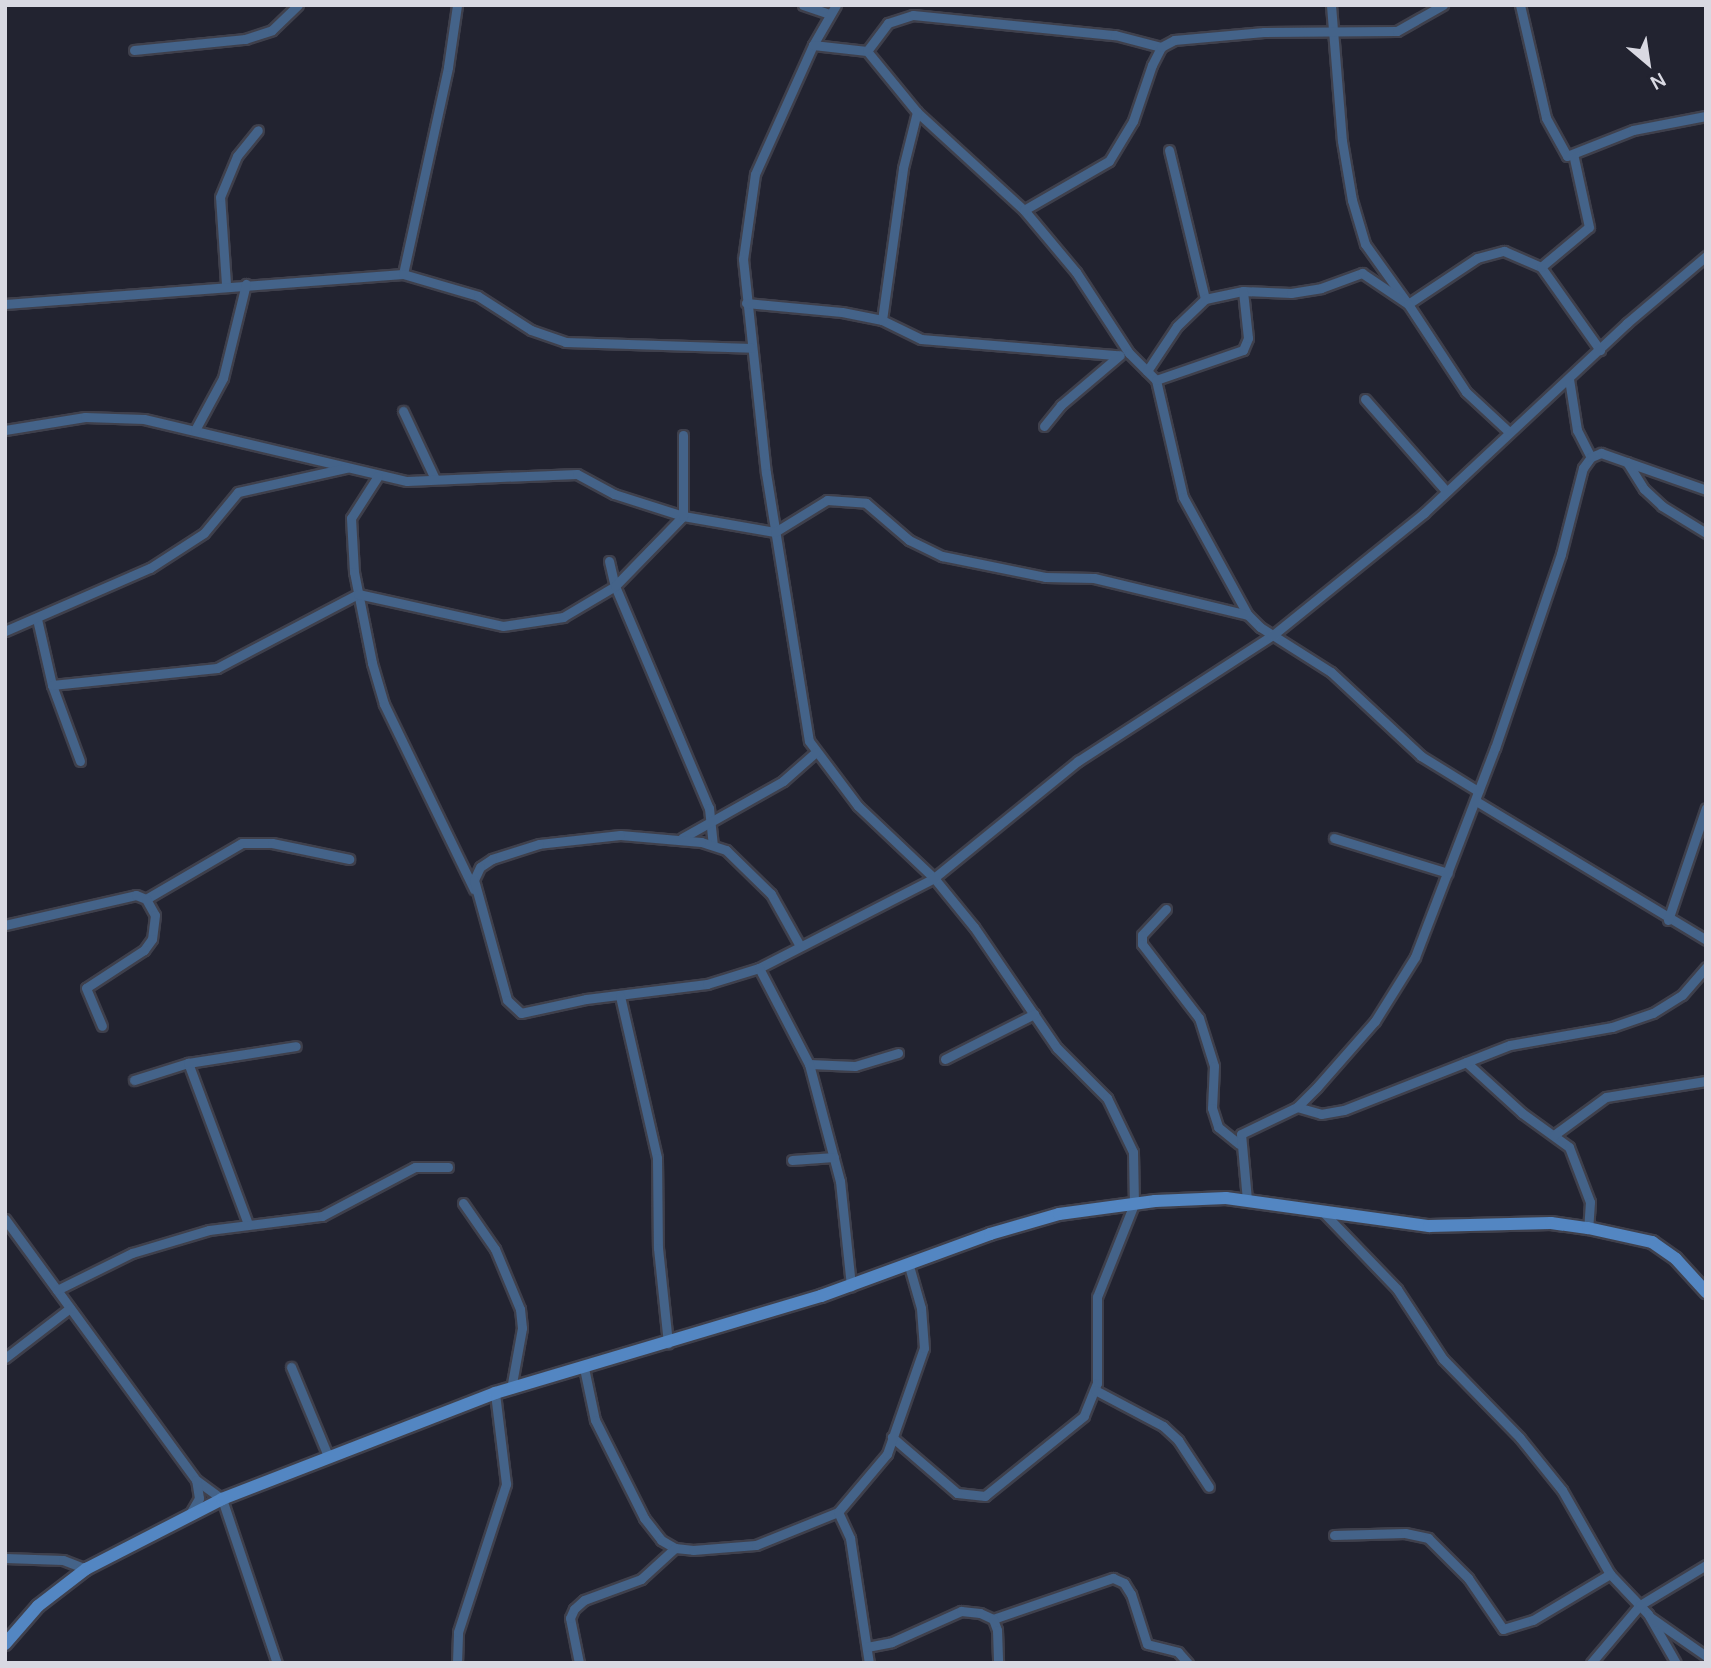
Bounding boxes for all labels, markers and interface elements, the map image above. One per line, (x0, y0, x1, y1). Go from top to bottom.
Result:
north arrow (1613, 28, 1683, 98)
text: N (1646, 67, 1670, 96)

